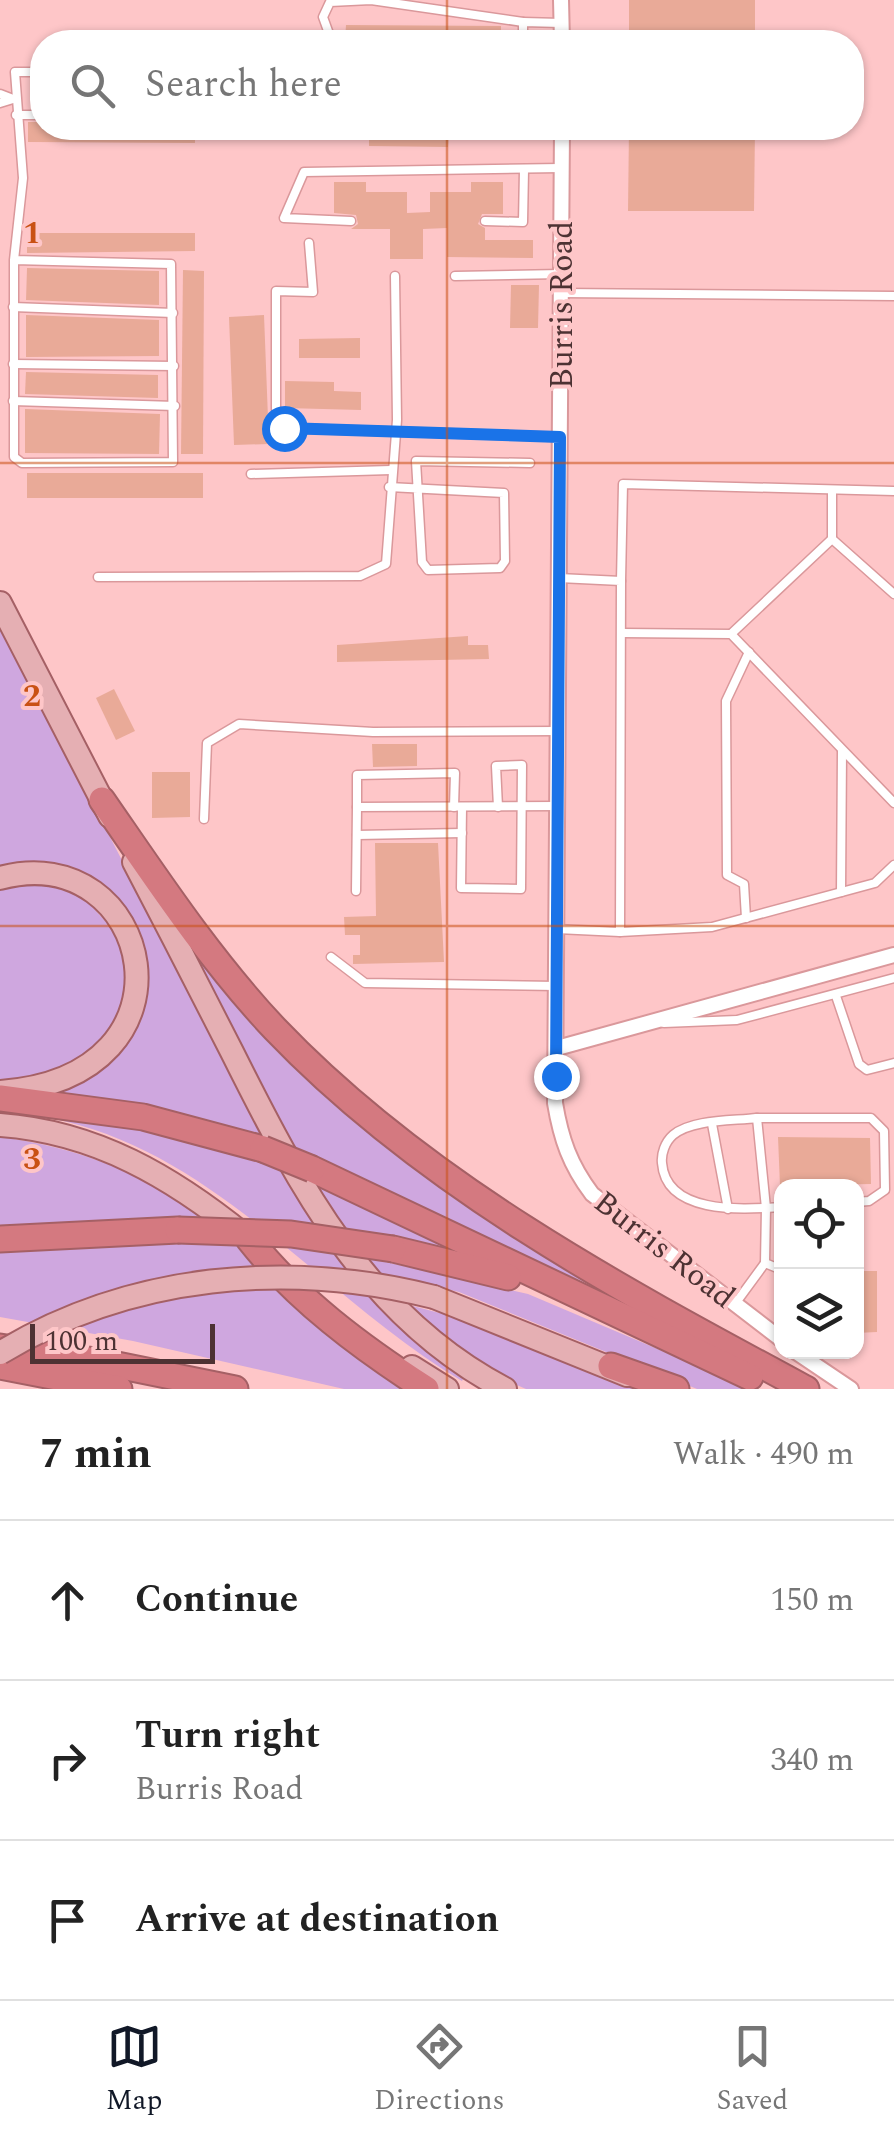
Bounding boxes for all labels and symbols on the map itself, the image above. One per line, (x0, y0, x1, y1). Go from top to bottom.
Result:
text: 1 (23, 209, 41, 258)
street label: Burris Road (538, 221, 587, 389)
route start (262, 406, 308, 452)
text: 2 (23, 672, 41, 721)
route end (534, 1054, 580, 1100)
text: 3 (23, 1135, 41, 1184)
street label: Burris Road (583, 1179, 746, 1321)
scale bar (30, 1319, 215, 1364)

